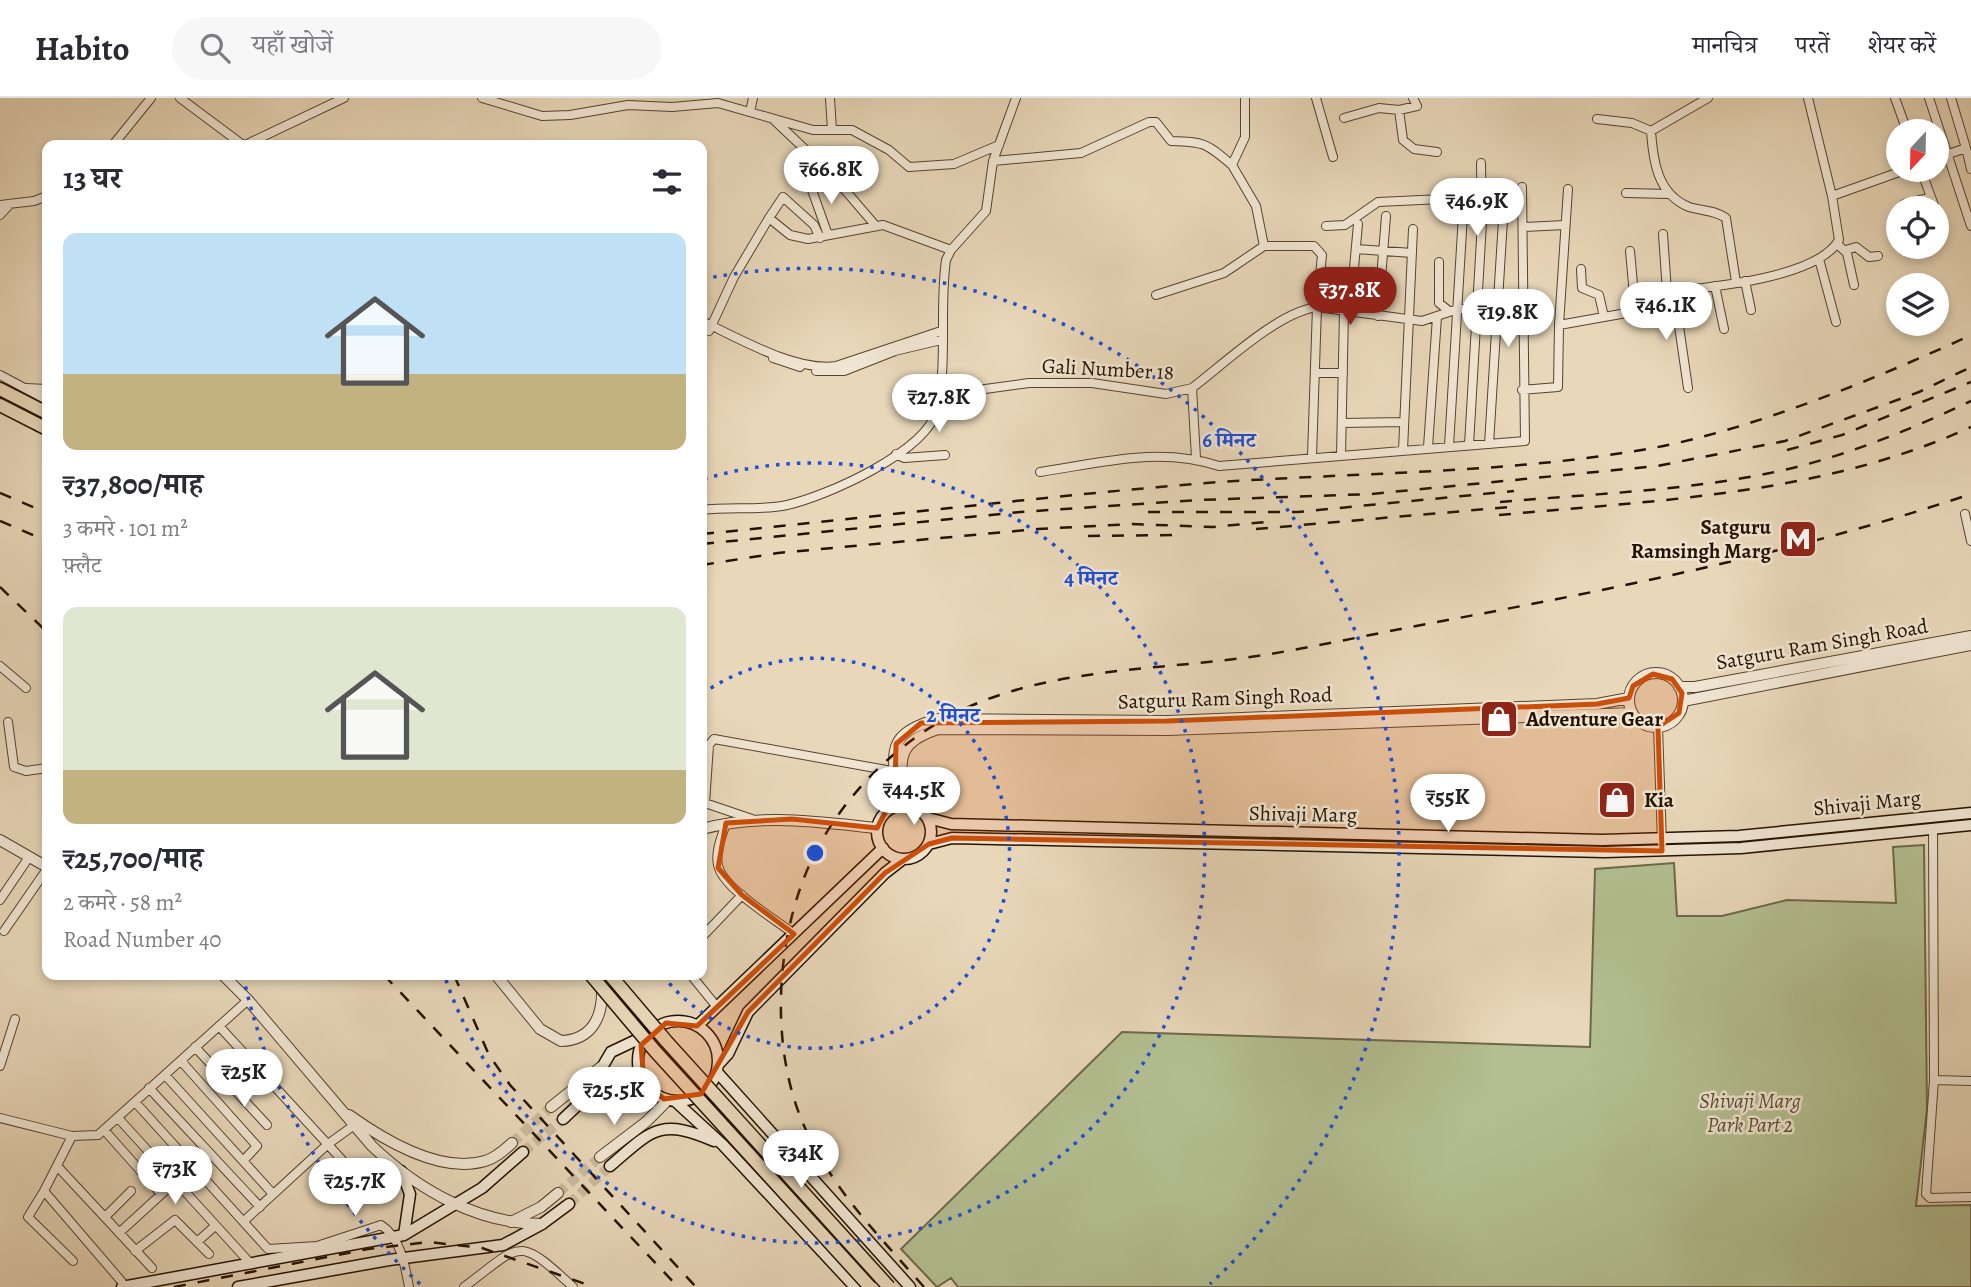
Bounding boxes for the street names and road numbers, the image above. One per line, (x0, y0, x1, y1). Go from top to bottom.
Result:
street label: Gali Number 18 (1041, 352, 1175, 386)
street label: Satguru Ram Singh Road (1714, 611, 1931, 676)
street label: Satguru Ram Singh Road (1117, 680, 1333, 716)
street label: Shivaji Marg (1812, 783, 1923, 823)
street label: Shivaji Marg (1249, 799, 1358, 829)

